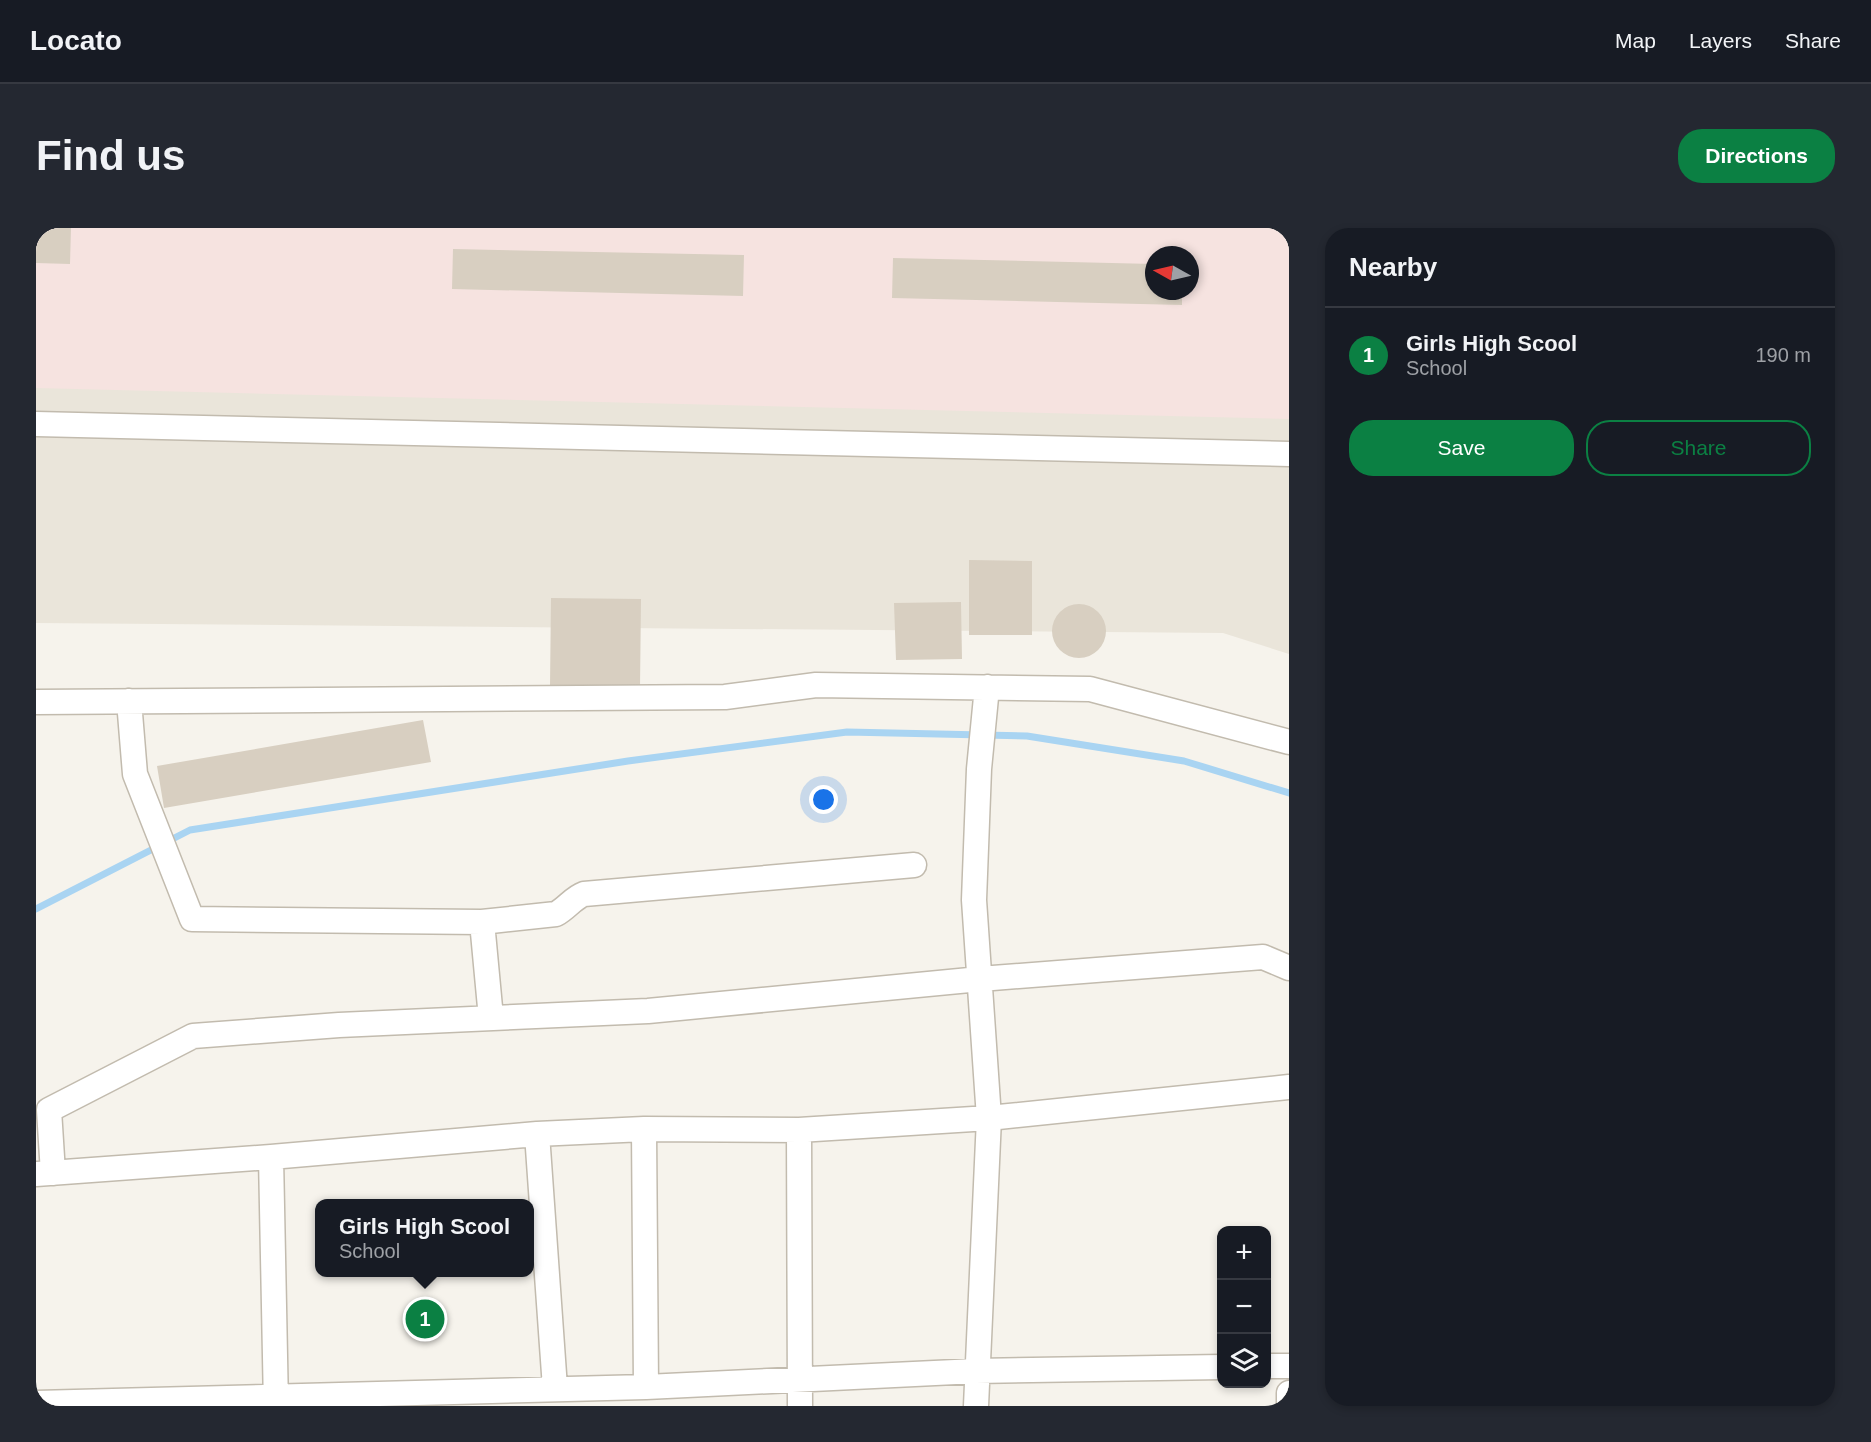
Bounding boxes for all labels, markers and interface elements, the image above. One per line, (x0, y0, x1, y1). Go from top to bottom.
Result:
text: Locato (30, 25, 122, 56)
text: Map (1615, 29, 1656, 52)
text: Layers (1689, 29, 1752, 52)
text: Share (1785, 29, 1841, 52)
button: Directions (1678, 129, 1835, 183)
text: Find us (36, 132, 185, 179)
north arrow (1145, 246, 1199, 300)
text: Nearby (1349, 252, 1437, 282)
text: Girls High Scool (1406, 331, 1577, 356)
text: 1 (1363, 344, 1374, 366)
text: 190 m (1755, 344, 1811, 366)
text: School (1406, 357, 1467, 379)
button: Save (1349, 420, 1574, 476)
button: Share (1586, 420, 1811, 476)
your location (809, 785, 838, 814)
popup (315, 1199, 534, 1277)
text: Girls High Scool (339, 1214, 510, 1239)
map controls (1217, 1226, 1271, 1388)
button: + (1217, 1226, 1271, 1280)
text: School (339, 1240, 400, 1262)
button: − (1217, 1280, 1271, 1334)
pin: 1 (406, 1296, 444, 1342)
button: layers (1217, 1334, 1271, 1388)

